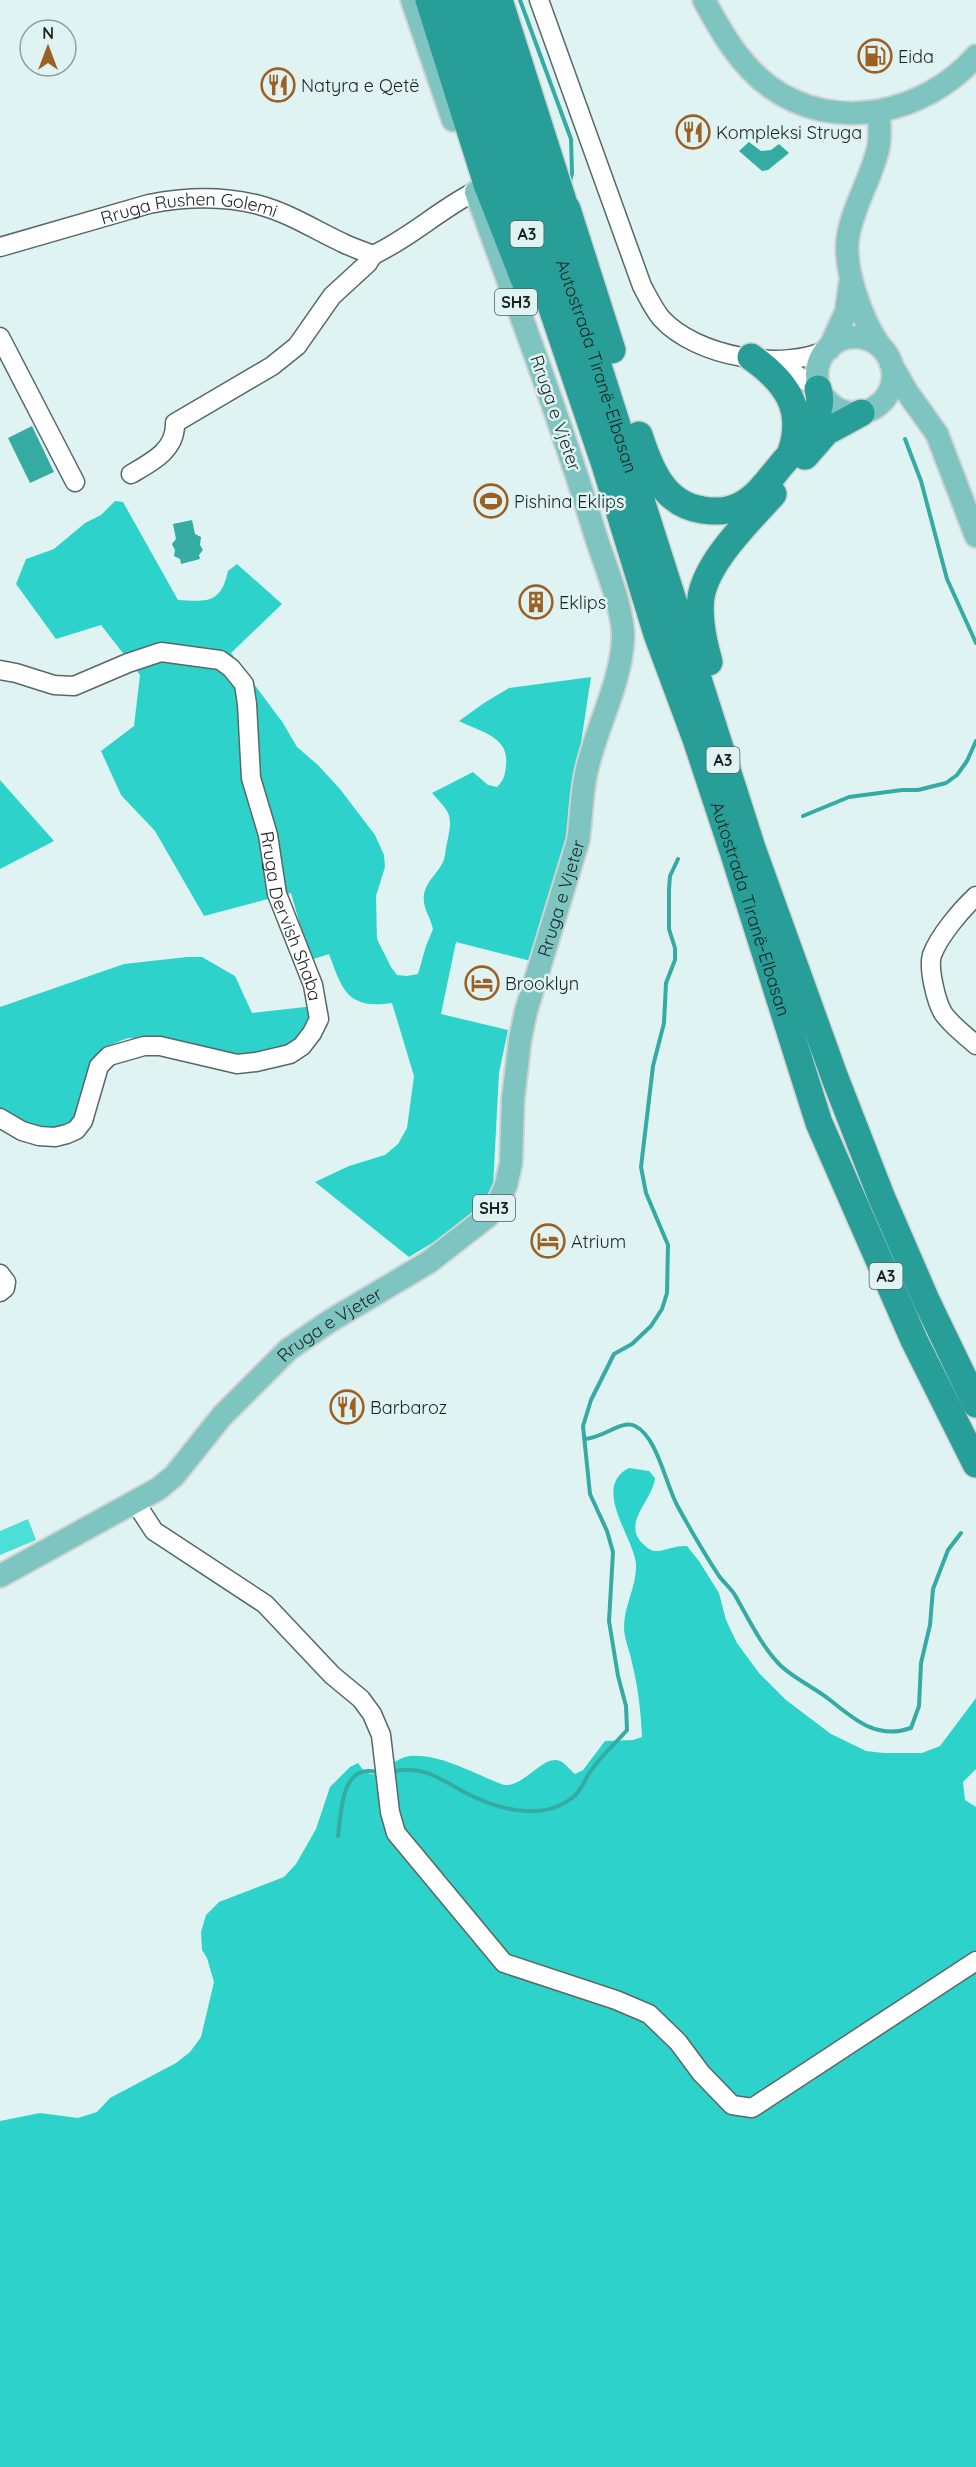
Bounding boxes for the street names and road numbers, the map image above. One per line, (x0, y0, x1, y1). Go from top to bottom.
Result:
street label: Rruga Rushen Golemi (98, 187, 281, 229)
road number: A3 (510, 221, 544, 247)
street label: Autostrada Tiranë-Elbasan (551, 256, 643, 476)
road number: SH3 (495, 289, 537, 315)
street label: Rruga e Vjeter (525, 352, 587, 474)
road number: A3 (706, 747, 740, 773)
street label: Autostrada Tiranë-Elbasan (706, 799, 796, 1019)
street label: Rruga Dervish Shaba (256, 829, 327, 1003)
street label: Rruga e Vjeter (532, 837, 589, 959)
road number: SH3 (473, 1195, 515, 1221)
road number: A3 (870, 1263, 902, 1289)
street label: Rruga e Vjeter (272, 1281, 386, 1366)

